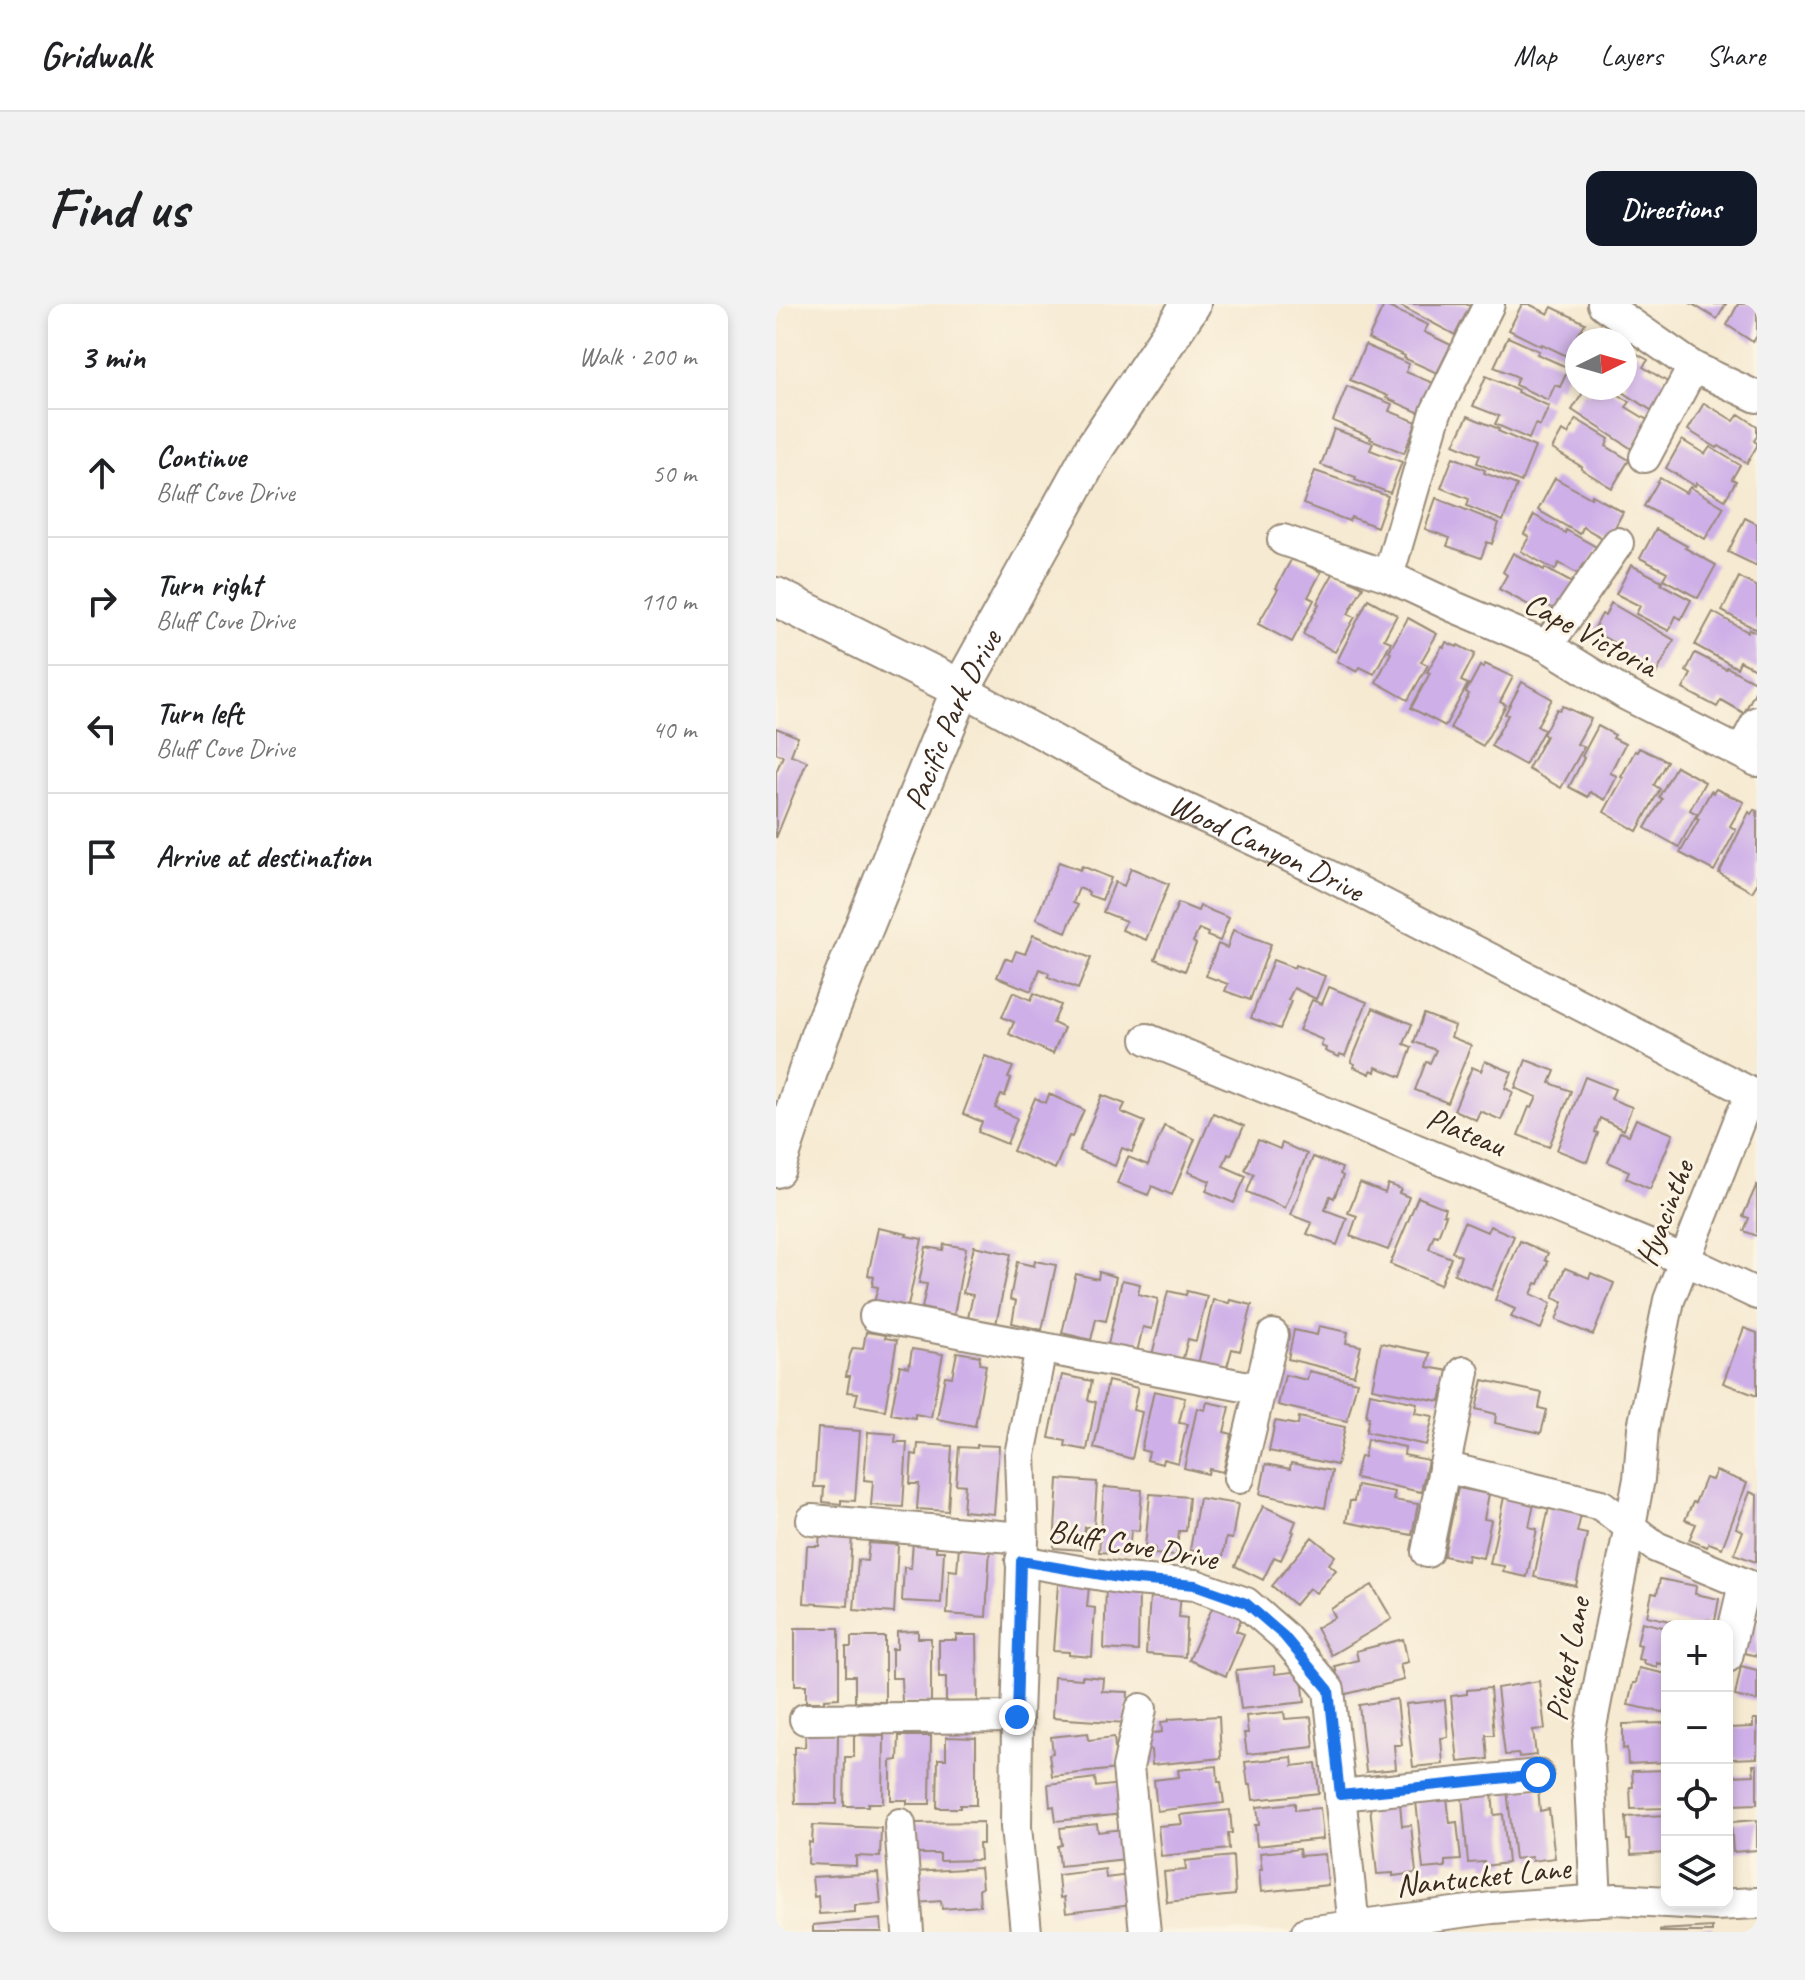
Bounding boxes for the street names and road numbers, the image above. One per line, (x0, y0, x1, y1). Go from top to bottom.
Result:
street label: Cape Victoria (1517, 582, 1667, 688)
street label: Pacific Park Drive (894, 620, 1012, 816)
street label: Wood Canyon Drive (1163, 784, 1373, 912)
street label: Plateau (1421, 1097, 1513, 1166)
street label: Hyacinthe (1626, 1152, 1704, 1272)
street label: Bluff Cove Drive (1045, 1509, 1223, 1580)
street label: Picket Lane (1535, 1592, 1600, 1724)
street label: Nantucket Lane (1394, 1847, 1575, 1906)

